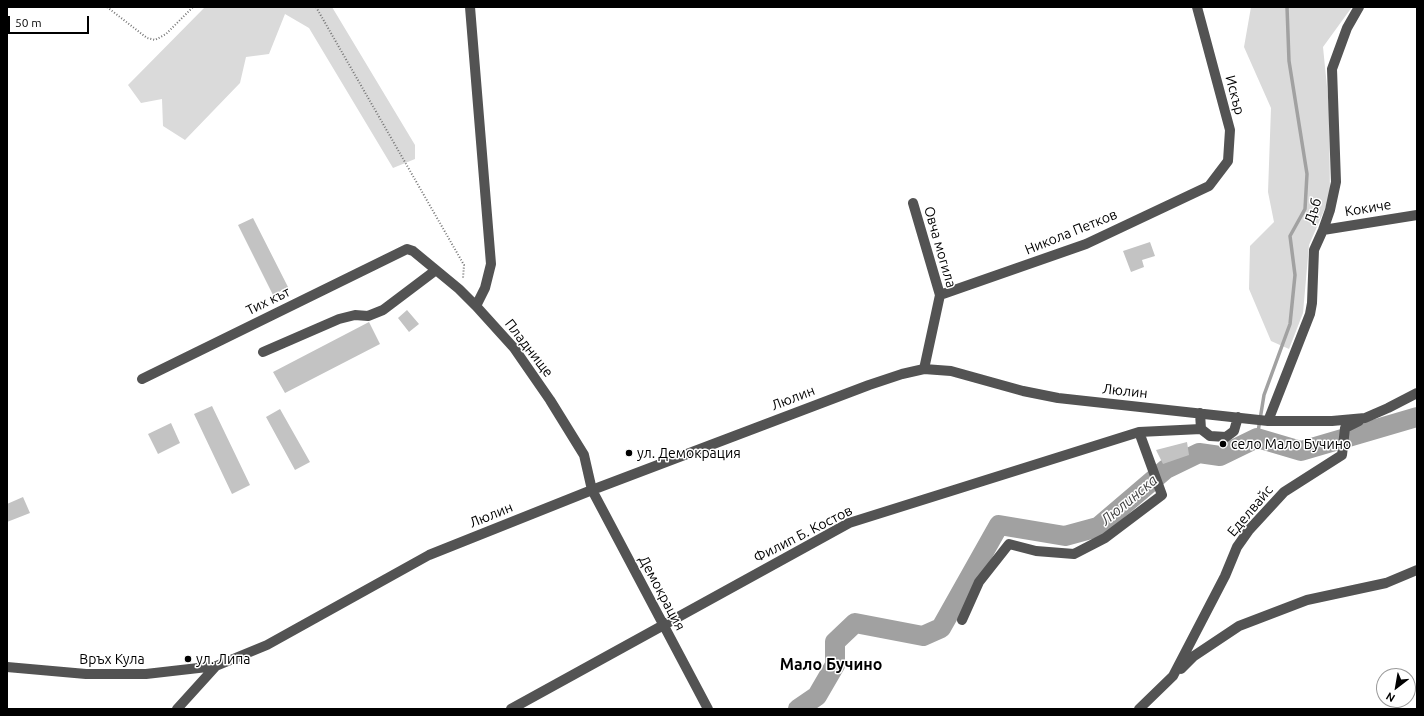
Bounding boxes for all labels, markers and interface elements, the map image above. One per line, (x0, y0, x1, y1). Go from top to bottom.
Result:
scale bar (10, 8, 91, 34)
text: 50 m (15, 16, 42, 29)
street label: Искър (1222, 73, 1248, 117)
street label: Дъб (1301, 196, 1325, 226)
street label: Кокиче (1343, 196, 1393, 220)
street label: Овча могила (920, 204, 960, 290)
street label: Никола Петков (1022, 206, 1120, 258)
street label: Тих кът (243, 283, 293, 319)
street label: Пладнище (501, 316, 557, 380)
street label: Люлин (1102, 380, 1148, 402)
street label: Люлин (769, 382, 817, 414)
place label: село Мало Бучино (1231, 436, 1351, 452)
marker: село Мало Бучино (1218, 439, 1228, 449)
place label: ул. Демокрация (637, 445, 741, 461)
marker: ул. Демокрация (624, 448, 634, 458)
water label: Люлинска (1097, 471, 1161, 529)
street label: Еделвайс (1224, 482, 1276, 540)
street label: Люлин (467, 499, 515, 531)
street label: Филип Б. Костов (751, 502, 855, 566)
street label: Демокрация (635, 553, 689, 633)
street label: Връх Кула (79, 651, 145, 667)
place label: ул. Липа (196, 651, 251, 667)
marker: ул. Липа (183, 654, 193, 664)
district label: Мало Бучино (780, 655, 882, 675)
north arrow (1376, 668, 1416, 708)
text: N (1384, 690, 1397, 705)

